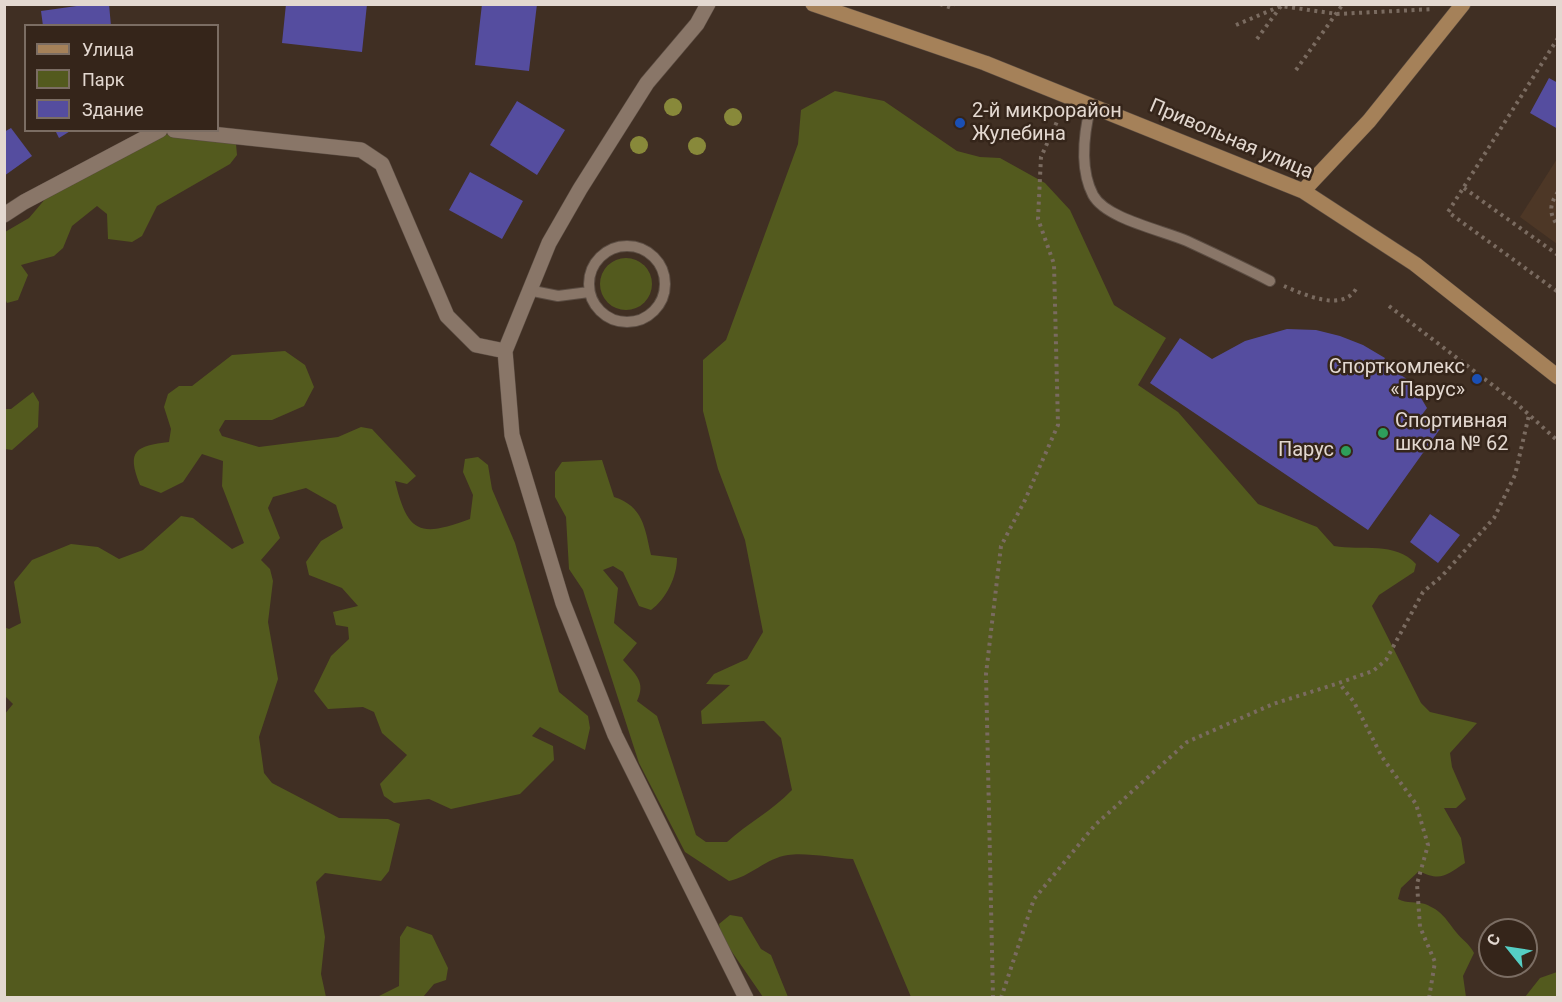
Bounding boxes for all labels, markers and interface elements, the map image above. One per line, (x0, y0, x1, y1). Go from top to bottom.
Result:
legend (24, 24, 219, 132)
text: Улица (82, 39, 134, 60)
text: Парк (82, 69, 124, 90)
street label: Привольная улица (1146, 95, 1316, 185)
text: Здание (82, 99, 144, 120)
place label: 2-й микрорайон Жулебина (972, 100, 1122, 147)
marker: 2-й микрорайон Жулебина (953, 116, 967, 130)
place label: Спорткомлекс «Парус» (1329, 356, 1465, 403)
marker: Спорткомлекс «Парус» (1470, 372, 1484, 386)
place label: Спортивная школа № 62 (1395, 410, 1508, 457)
marker: Спортивная школа № 62 (1376, 426, 1390, 440)
place label: Парус (1278, 439, 1334, 463)
marker: Парус (1339, 444, 1353, 458)
north arrow (1478, 918, 1538, 978)
text: С (1483, 930, 1505, 949)

